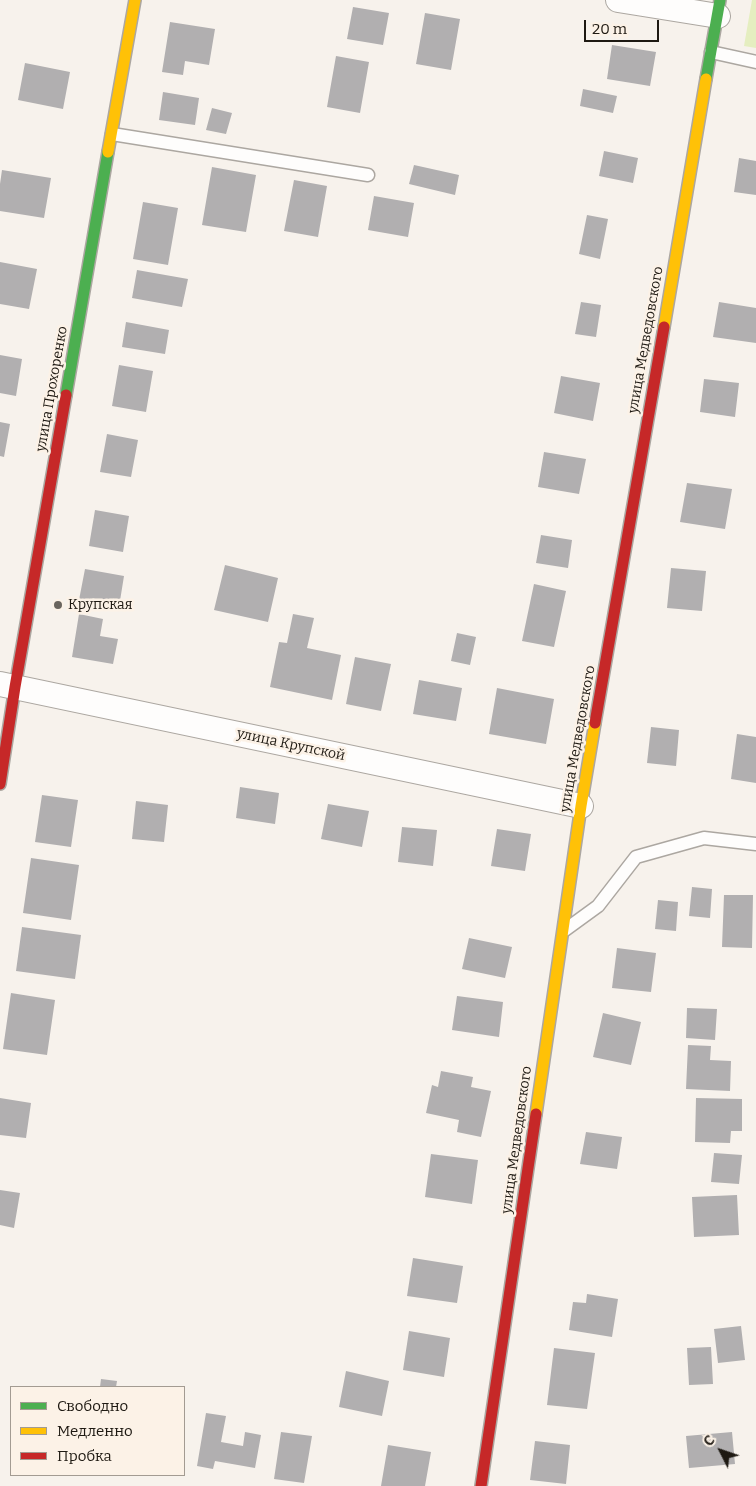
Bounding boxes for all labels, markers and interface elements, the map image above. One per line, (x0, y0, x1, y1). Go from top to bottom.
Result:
scale bar (586, 10, 661, 42)
text: 20 m (592, 20, 627, 38)
street label: улица Медведовского (625, 265, 667, 415)
street label: улица Прохоренко (33, 325, 71, 453)
place label: Крупская (68, 597, 132, 613)
marker: Крупская (52, 599, 64, 611)
street label: улица Медведовского (557, 664, 599, 814)
street label: улица Крупской (235, 725, 347, 765)
street label: улица Медведовского (498, 1065, 536, 1215)
legend (10, 1386, 185, 1476)
text: Свободно (57, 1397, 128, 1415)
text: Медленно (57, 1422, 133, 1440)
north arrow (696, 1426, 746, 1476)
text: С (700, 1432, 719, 1450)
text: Пробка (57, 1447, 112, 1465)

